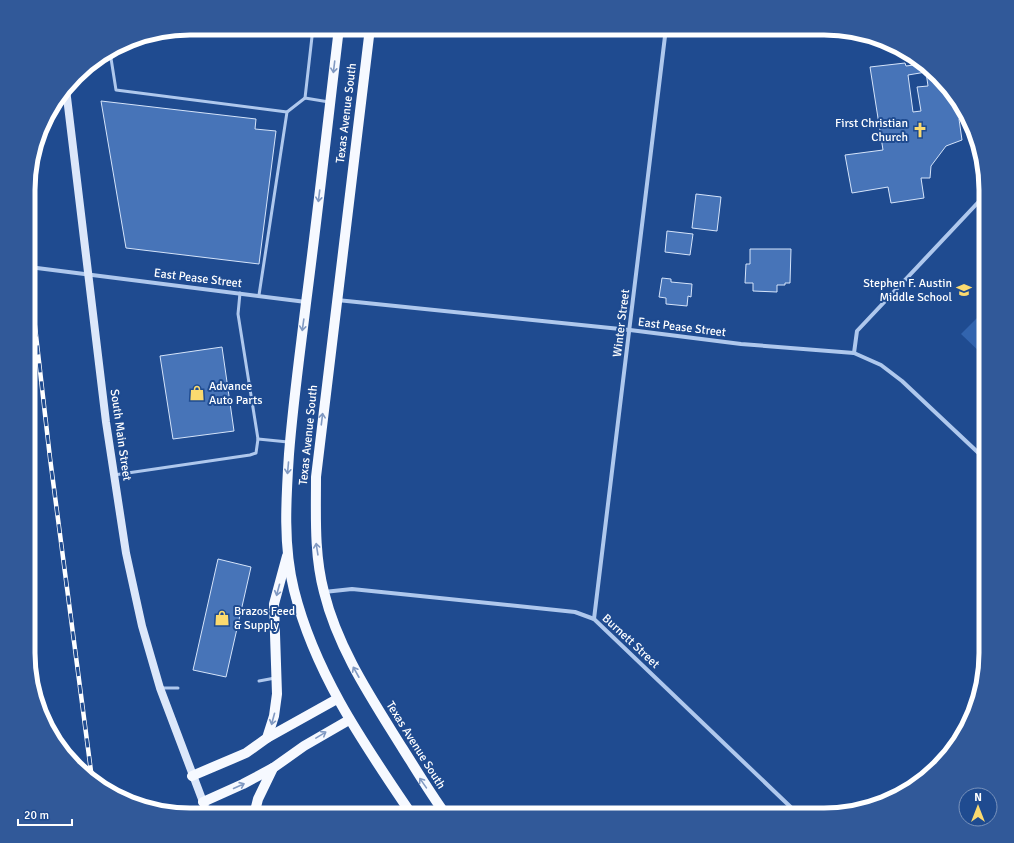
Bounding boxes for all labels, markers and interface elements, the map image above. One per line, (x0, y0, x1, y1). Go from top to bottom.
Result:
one-way arrow (331, 60, 338, 73)
street label: Texas Avenue South (333, 62, 360, 164)
place label: First Christian Church (835, 116, 908, 145)
church icon: First Christian Church (911, 121, 929, 139)
one-way arrow (315, 189, 323, 202)
street label: East Pease Street (153, 266, 243, 291)
place label: Stephen F. Austin Middle School (863, 276, 952, 305)
school or university icon: Stephen F. Austin Middle School (955, 281, 973, 299)
street label: Winter Street (610, 288, 633, 358)
street label: East Pease Street (637, 315, 727, 340)
one-way arrow (299, 318, 307, 331)
place label: Advance Auto Parts (209, 379, 263, 408)
shop icon: Advance Auto Parts (188, 384, 206, 402)
street label: Texas Avenue South (296, 384, 321, 486)
street label: South Main Street (107, 388, 134, 482)
one-way arrow (319, 413, 326, 426)
one-way arrow (285, 461, 292, 474)
one-way arrow (312, 543, 320, 556)
one-way arrow (274, 583, 281, 596)
place label: Brazos Feed & Supply (234, 604, 295, 633)
shop icon: Brazos Feed & Supply (213, 609, 231, 627)
street label: Burnett Street (599, 611, 663, 672)
one-way arrow (352, 666, 360, 678)
street label: Texas Avenue South (383, 699, 449, 792)
one-way arrow (269, 712, 276, 725)
one-way arrow (315, 731, 326, 739)
one-way arrow (419, 778, 427, 789)
one-way arrow (232, 782, 244, 789)
north arrow (958, 787, 998, 827)
text: N (974, 791, 982, 804)
scale bar (18, 801, 72, 827)
text: 20 m (24, 808, 49, 823)

